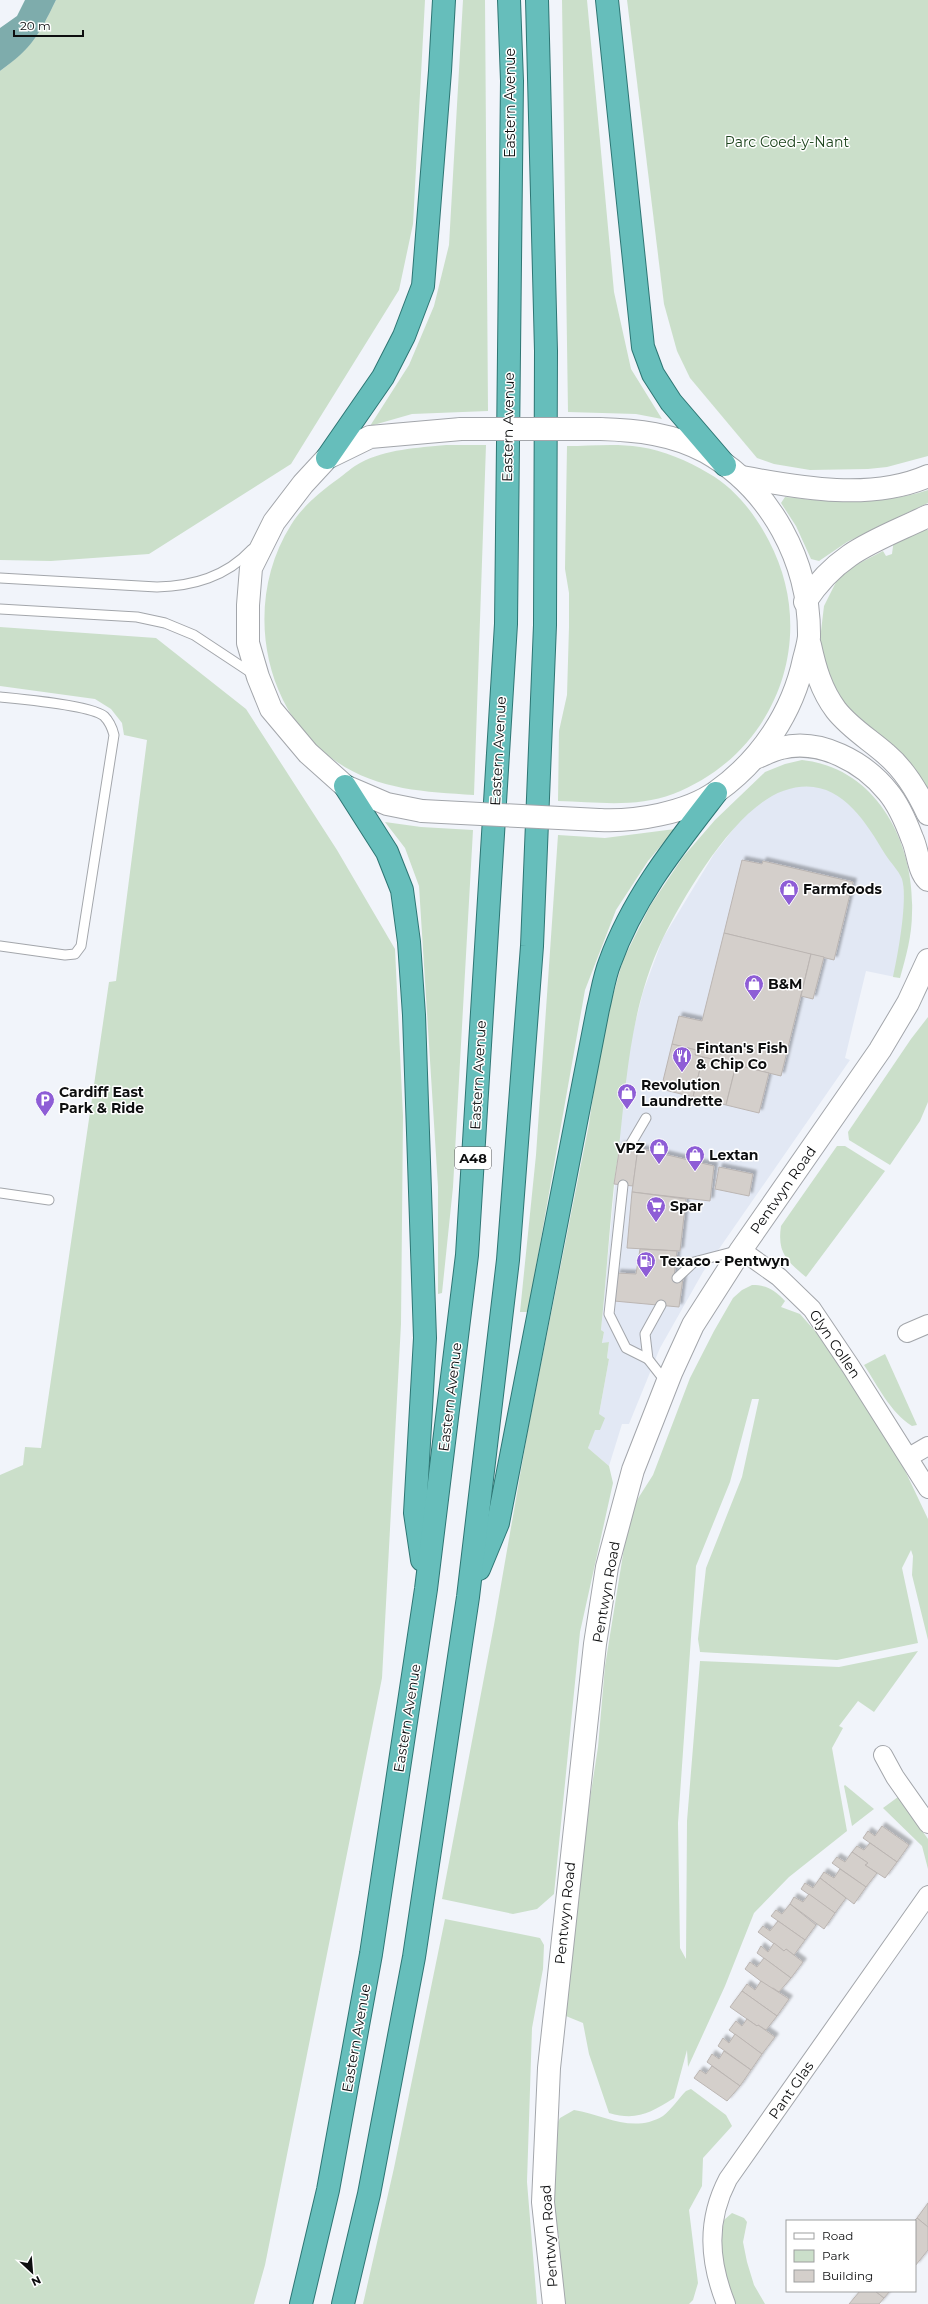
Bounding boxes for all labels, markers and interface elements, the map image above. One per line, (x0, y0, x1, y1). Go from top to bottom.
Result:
scale bar (14, 12, 83, 38)
text: 20 m (20, 18, 51, 33)
street label: Eastern Avenue (501, 48, 519, 158)
park label: Parc Coed-y-Nant (725, 133, 849, 151)
street label: Eastern Avenue (498, 372, 518, 482)
street label: Eastern Avenue (486, 696, 510, 806)
shop icon: Farmfoods (778, 878, 800, 906)
place label: Farmfoods (803, 880, 882, 898)
shop icon: B&M (743, 973, 765, 1001)
place label: B&M (768, 975, 802, 993)
street label: Eastern Avenue (466, 1020, 490, 1130)
place label: Fintan's Fish & Chip Co (696, 1039, 788, 1073)
restaurant icon: Fintan's Fish & Chip Co (671, 1045, 693, 1073)
place label: Revolution Laundrette (641, 1076, 723, 1110)
shop icon: Revolution Laundrette (616, 1082, 638, 1110)
place label: Cardiff East Park & Ride (59, 1083, 144, 1117)
parking icon: Cardiff East Park & Ride (34, 1089, 56, 1117)
shop icon: VPZ (648, 1137, 670, 1165)
place label: VPZ (614, 1139, 646, 1157)
street label: Pentwyn Road (746, 1143, 820, 1237)
shop icon: Lextan (684, 1144, 706, 1172)
place label: Lextan (709, 1146, 759, 1164)
road number: A48 (455, 1147, 491, 1169)
supermarket icon: Spar (645, 1195, 667, 1223)
place label: Spar (670, 1197, 703, 1215)
fuel station icon: Texaco - Pentwyn (635, 1250, 657, 1278)
place label: Texaco - Pentwyn (660, 1252, 790, 1270)
street label: Glyn Collen (805, 1306, 865, 1382)
street label: Eastern Avenue (434, 1341, 466, 1453)
street label: Pentwyn Road (588, 1540, 624, 1644)
street label: Eastern Avenue (390, 1662, 424, 1774)
street label: Pentwyn Road (551, 1861, 579, 1965)
street label: Eastern Avenue (338, 1982, 374, 2094)
street label: Pant Glas (765, 2057, 818, 2122)
street label: Pentwyn Road (536, 2184, 562, 2288)
legend (786, 2220, 916, 2292)
text: Road (822, 2228, 853, 2243)
text: Park (822, 2248, 850, 2263)
north arrow (12, 2252, 52, 2292)
text: Building (822, 2268, 873, 2283)
text: N (29, 2273, 43, 2289)

